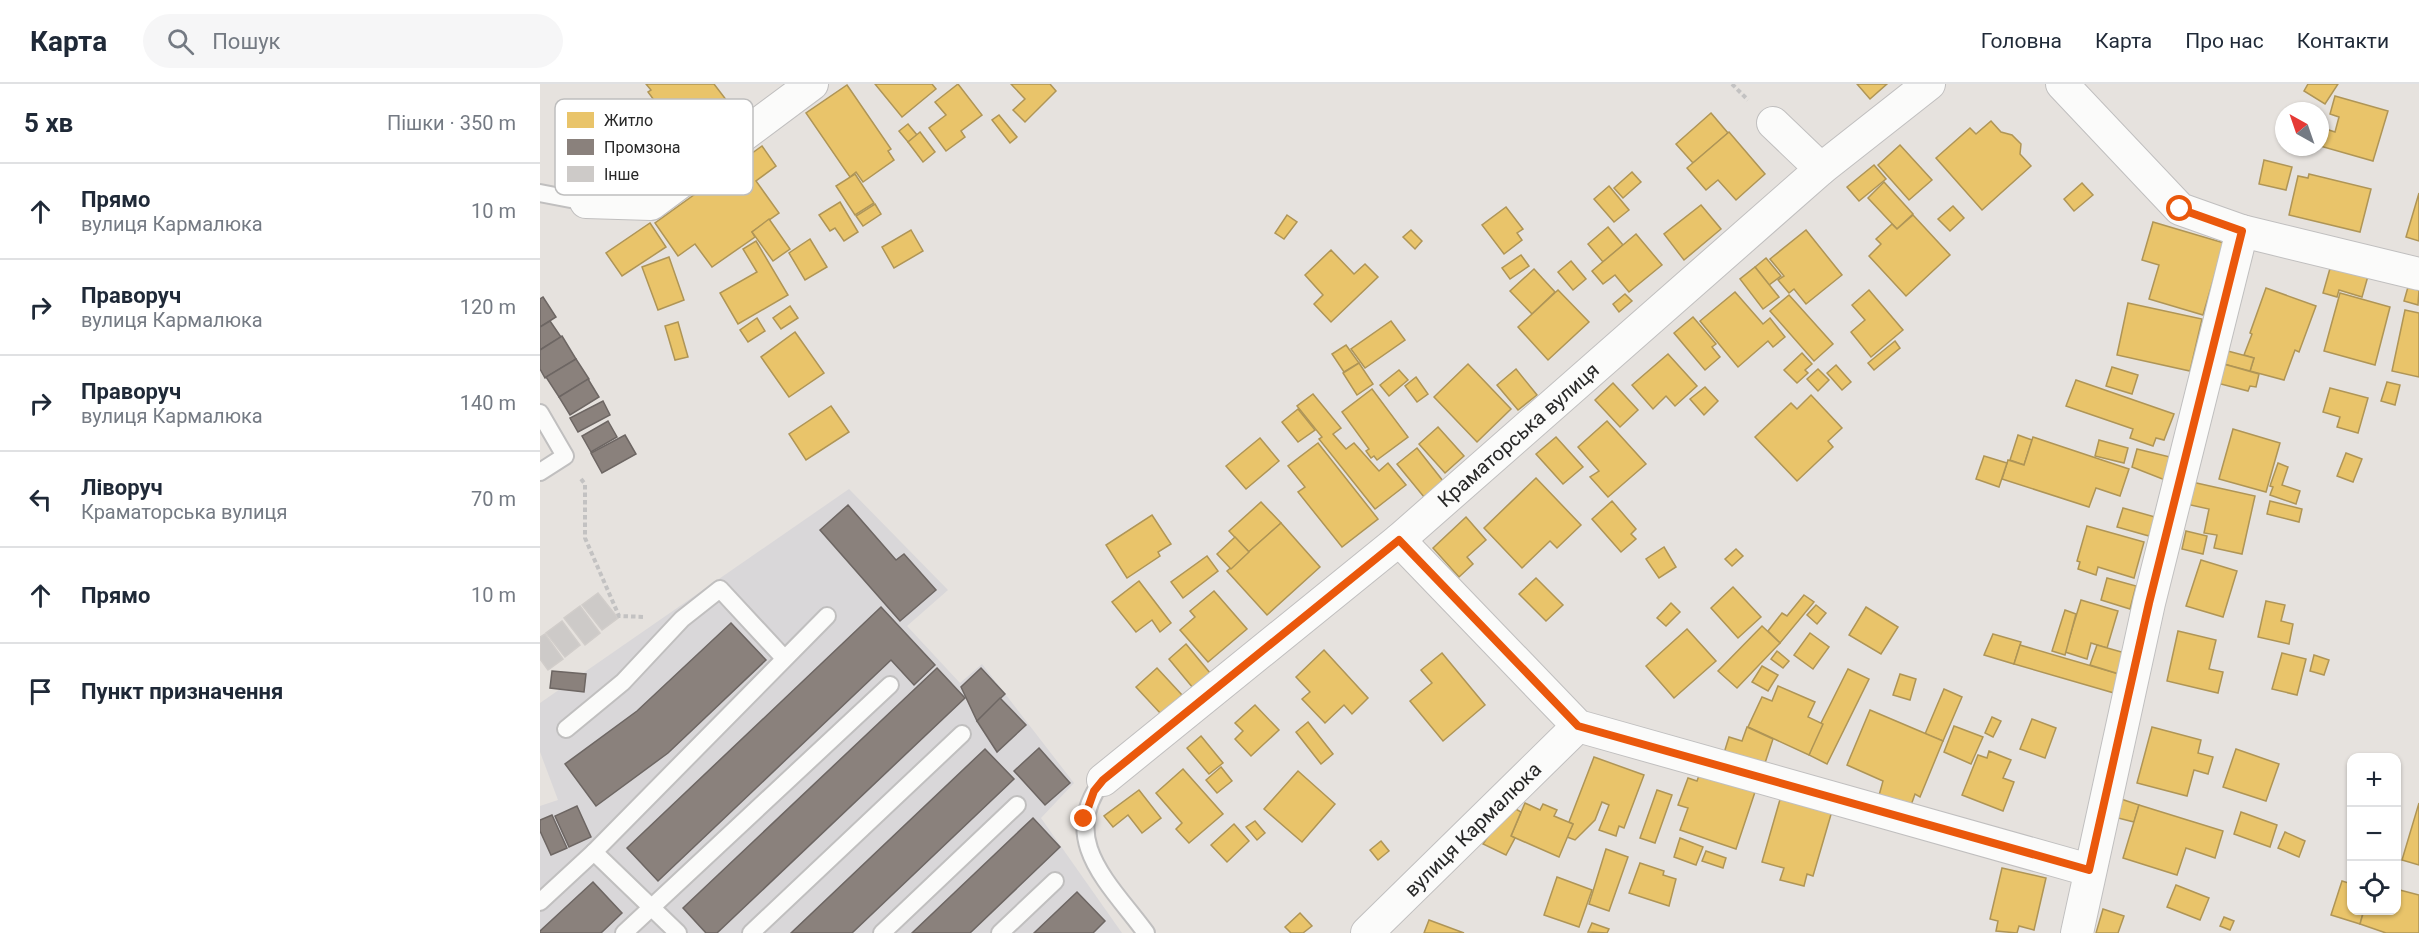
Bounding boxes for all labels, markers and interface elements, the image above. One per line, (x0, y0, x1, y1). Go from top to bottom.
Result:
search box (143, 14, 563, 68)
text: Карта (30, 25, 107, 58)
icon: search (164, 25, 197, 58)
text: Пошук (212, 29, 280, 54)
text: Головна (1981, 29, 2062, 53)
text: Карта (2095, 29, 2152, 53)
text: Про нас (2185, 29, 2264, 53)
text: Контакти (2297, 29, 2389, 53)
legend (555, 99, 753, 195)
north arrow (2275, 102, 2329, 156)
text: 5 хв (24, 108, 73, 138)
text: Пішки · 350 m (387, 111, 516, 135)
text: Житло (604, 111, 653, 130)
text: Промзона (604, 138, 681, 157)
text: Інше (604, 165, 639, 184)
text: Прямо (81, 187, 150, 212)
icon: ahead (24, 195, 57, 228)
route start (2166, 195, 2192, 221)
text: 10 m (471, 199, 516, 223)
text: вулиця Кармалюка (81, 212, 263, 236)
text: Праворуч (81, 283, 181, 308)
icon: right (24, 291, 57, 324)
text: 120 m (460, 295, 516, 319)
text: вулиця Кармалюка (81, 308, 263, 332)
street label: Краматорська вулиця (1433, 358, 1604, 512)
text: Праворуч (81, 379, 181, 404)
icon: right (24, 387, 57, 420)
text: 140 m (460, 391, 516, 415)
text: вулиця Кармалюка (81, 404, 263, 428)
text: Ліворуч (81, 475, 163, 500)
icon: left (24, 483, 57, 516)
text: 70 m (471, 487, 516, 511)
text: Краматорська вулиця (81, 500, 288, 524)
icon: ahead (24, 579, 57, 612)
text: Прямо (81, 583, 150, 608)
text: 10 m (471, 583, 516, 607)
icon: arrive (24, 675, 57, 708)
text: Пункт призначення (81, 679, 283, 704)
map controls (2347, 753, 2401, 915)
button: + (2347, 753, 2401, 807)
street label: вулиця Кармалюка (1399, 757, 1546, 902)
route end (1070, 805, 1096, 831)
button: − (2347, 807, 2401, 861)
button: locate (2347, 861, 2401, 915)

